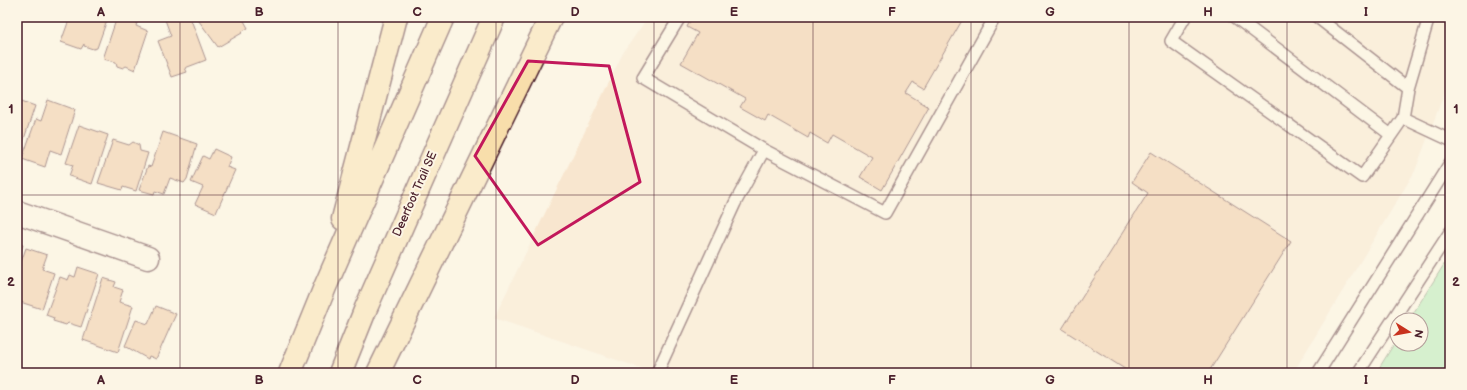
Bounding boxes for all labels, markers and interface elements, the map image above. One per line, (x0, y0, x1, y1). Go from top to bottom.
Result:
text: A (96, 4, 105, 20)
text: B (254, 4, 264, 20)
text: C (412, 4, 422, 20)
text: D (570, 4, 580, 20)
text: E (730, 4, 739, 20)
text: F (888, 4, 896, 20)
text: G (1045, 4, 1055, 20)
text: H (1203, 4, 1213, 20)
text: I (1364, 4, 1368, 20)
text: 1 (8, 101, 14, 117)
text: 1 (1453, 101, 1459, 117)
street label: Deerfoot Trail SE (390, 149, 441, 239)
text: 2 (7, 274, 15, 290)
text: 2 (1452, 274, 1460, 290)
north arrow (1389, 312, 1429, 352)
text: N (1411, 329, 1425, 339)
text: A (96, 372, 105, 388)
text: B (254, 372, 264, 388)
text: C (412, 372, 422, 388)
text: D (570, 372, 580, 388)
text: E (730, 372, 739, 388)
text: F (888, 372, 896, 388)
text: G (1045, 372, 1055, 388)
text: H (1203, 372, 1213, 388)
text: I (1364, 372, 1368, 388)

